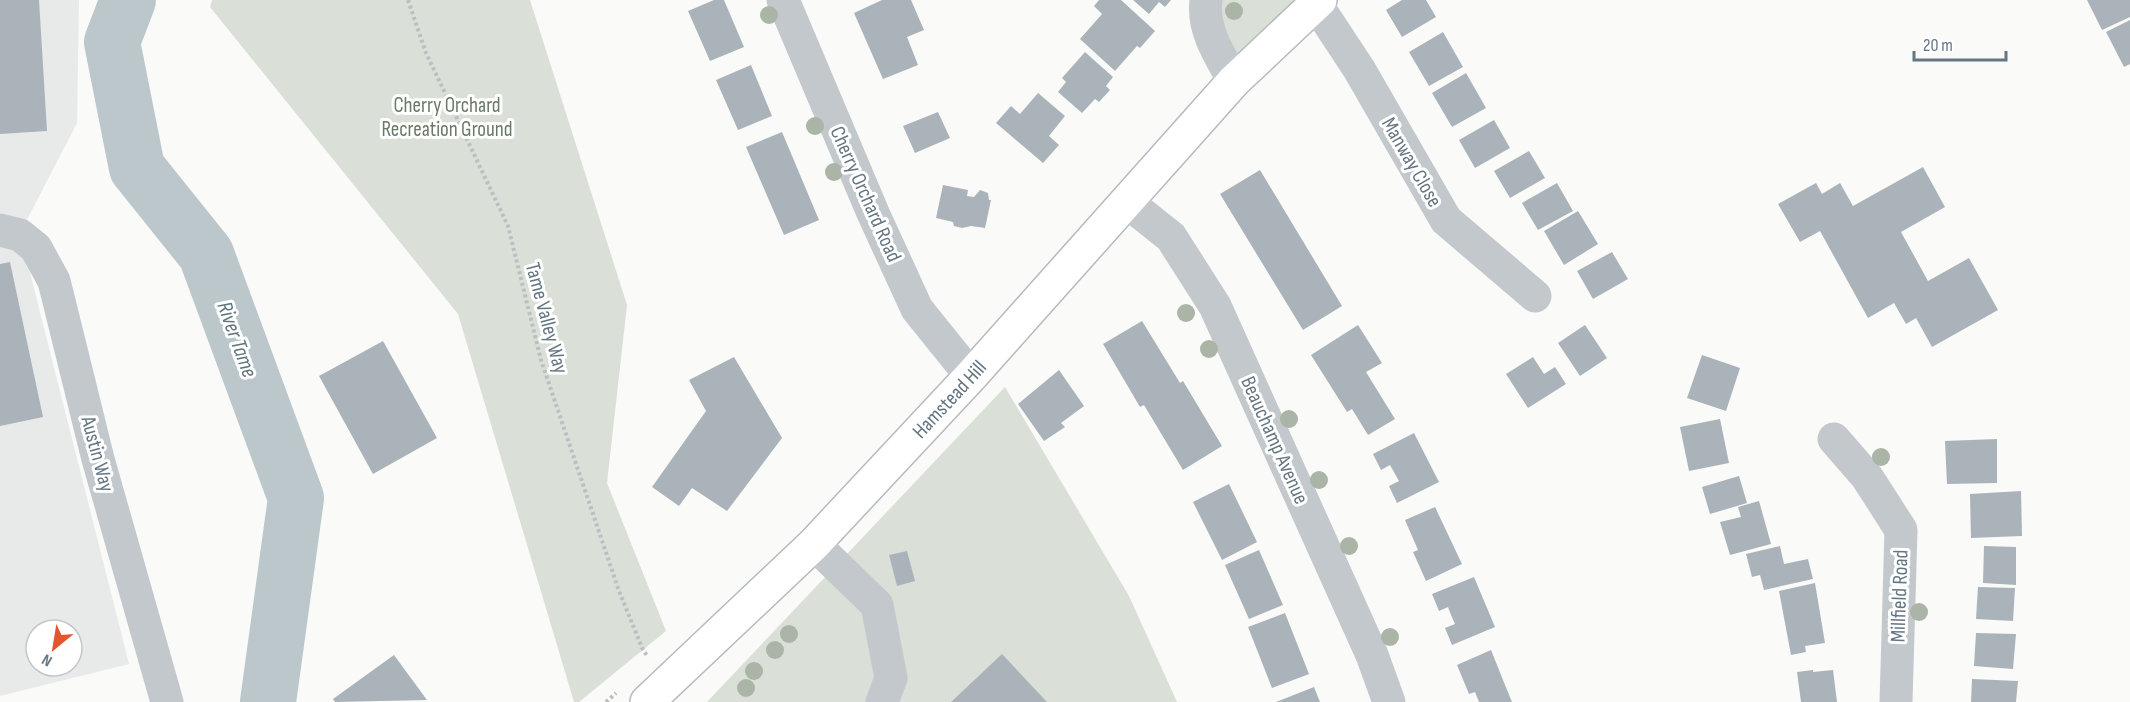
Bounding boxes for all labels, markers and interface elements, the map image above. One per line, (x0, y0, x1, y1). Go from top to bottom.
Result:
scale bar (1914, 24, 2006, 62)
text: 20 m (1923, 35, 1953, 56)
park label: Cherry Orchard Recreation Ground (381, 93, 513, 142)
street label: Manway Close (1376, 113, 1447, 211)
street label: Cherry Orchard Road (825, 123, 907, 266)
street label: Tame Valley Way (520, 260, 573, 376)
water label: River Tame (210, 298, 263, 382)
street label: Hamstead Hill (907, 356, 992, 444)
street label: Beauchamp Avenue (1235, 373, 1314, 508)
street label: Austin Way (75, 413, 120, 495)
street label: Millfield Road (1885, 549, 1914, 643)
north arrow (24, 618, 84, 678)
text: N (39, 649, 56, 670)

